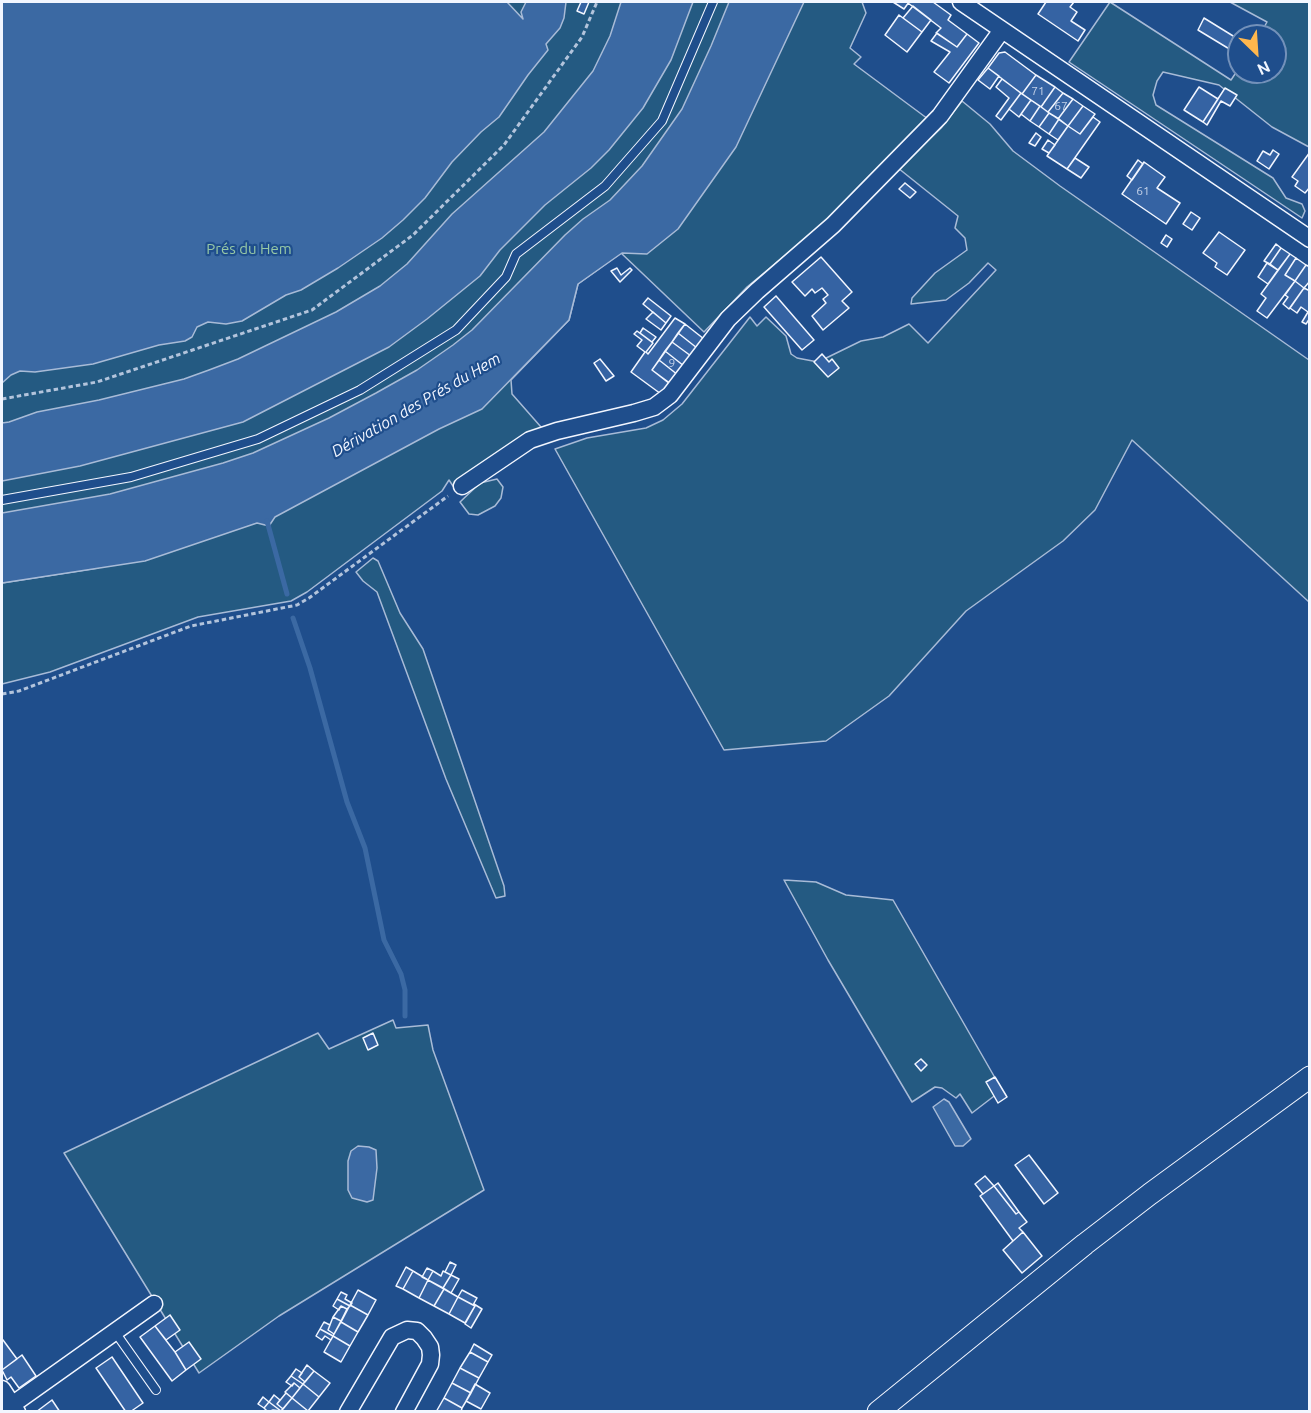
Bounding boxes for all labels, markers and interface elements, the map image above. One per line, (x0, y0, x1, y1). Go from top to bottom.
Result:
north arrow (1227, 24, 1287, 84)
text: N (1255, 58, 1273, 79)
house number: 71 (1031, 84, 1045, 98)
house number: 67 (1054, 99, 1068, 113)
house number: 61 (1136, 184, 1150, 198)
park label: Prés du Hem (206, 240, 292, 258)
water label: Dérivation des Prés du Hem (328, 349, 504, 461)
house number: 9 (669, 356, 675, 370)

